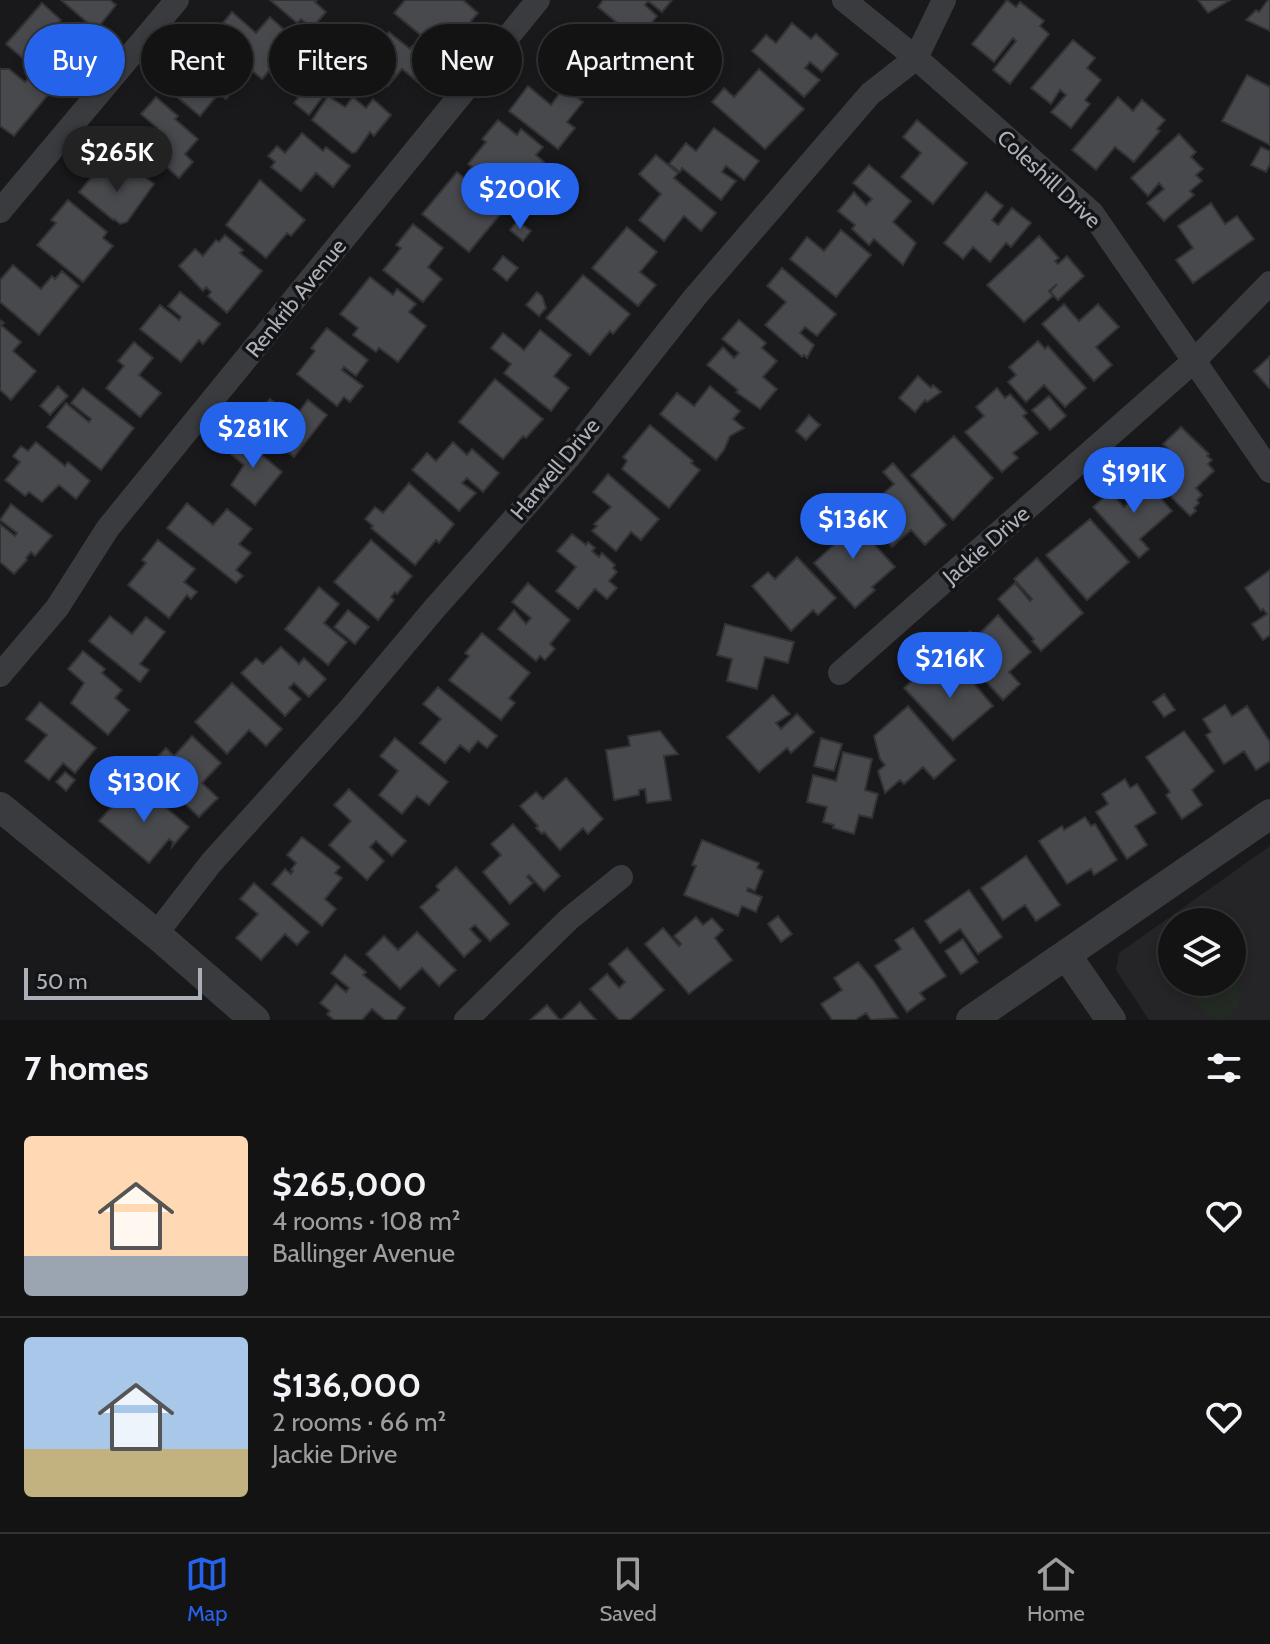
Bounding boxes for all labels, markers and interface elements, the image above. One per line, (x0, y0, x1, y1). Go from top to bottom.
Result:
chip: Buy (24, 24, 125, 96)
chip: Rent (141, 24, 253, 96)
chip: Filters (269, 24, 396, 96)
chip: New (412, 24, 522, 96)
chip: Apartment (538, 24, 722, 96)
street label: Coleshill Drive (991, 124, 1107, 234)
pin: $265K (61, 126, 173, 194)
text: $265K (80, 136, 154, 168)
pin: $200K (464, 163, 576, 231)
text: $200K (479, 173, 561, 205)
street label: Renkrib Avenue (240, 233, 352, 363)
pin: $281K (197, 402, 309, 470)
text: $281K (218, 412, 288, 444)
street label: Harwell Drive (505, 413, 605, 525)
pin: $191K (1078, 447, 1190, 515)
text: $191K (1101, 457, 1167, 489)
pin: $136K (797, 493, 909, 561)
street label: Jackie Drive (936, 500, 1035, 591)
text: $136K (818, 503, 888, 535)
pin: $216K (894, 632, 1006, 700)
text: $216K (915, 642, 985, 674)
pin: $130K (88, 756, 200, 824)
text: $130K (107, 766, 181, 798)
map controls (1158, 908, 1246, 996)
button: layers (1158, 908, 1246, 996)
scale bar (24, 964, 202, 1000)
text: 50 m (36, 968, 88, 995)
icon: filters (1202, 1046, 1246, 1090)
text: 7 homes (24, 1047, 149, 1089)
text: $265,000 (272, 1163, 427, 1205)
icon: home (88, 1168, 184, 1264)
icon: heart (1202, 1194, 1246, 1238)
text: 4 rooms · 108 m² (272, 1205, 460, 1237)
text: Ballinger Avenue (272, 1237, 455, 1269)
text: $136,000 (272, 1364, 421, 1406)
icon: home (88, 1369, 184, 1465)
icon: heart (1202, 1395, 1246, 1439)
text: 2 rooms · 66 m² (272, 1406, 446, 1438)
text: Jackie Drive (272, 1438, 397, 1470)
tab: Map (185, 1552, 229, 1627)
tab: Saved (599, 1552, 657, 1627)
tab: Home (1027, 1552, 1085, 1627)

